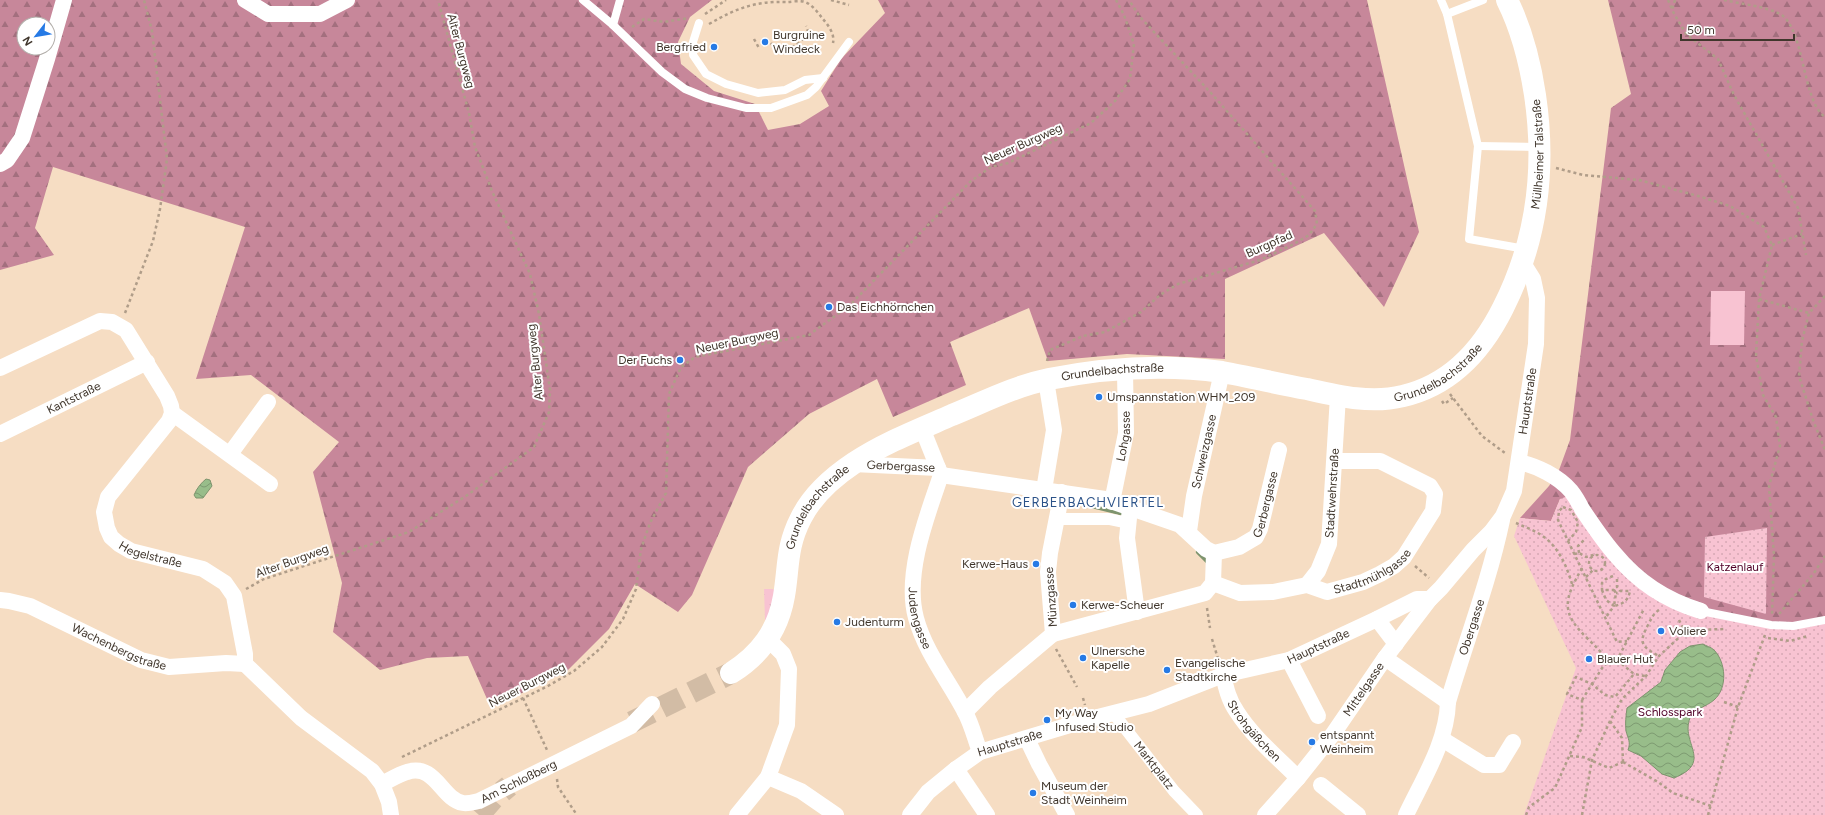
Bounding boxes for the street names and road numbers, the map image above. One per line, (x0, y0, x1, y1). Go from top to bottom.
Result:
street label: Alter Burgweg (444, 12, 478, 90)
street label: Müllheimer Talstraße (1528, 98, 1546, 210)
street label: Neuer Burgweg (982, 120, 1064, 168)
street label: Burgpfad (1243, 227, 1295, 261)
street label: Alter Burgweg (524, 323, 546, 401)
street label: Neuer Burgweg (694, 325, 780, 357)
street label: Grundelbachstraße (1393, 341, 1485, 405)
street label: Grundelbachstraße (1060, 361, 1164, 384)
street label: Hauptstraße (1516, 366, 1539, 435)
street label: Kantstraße (44, 379, 103, 417)
street label: Lohgasse (1113, 410, 1133, 463)
street label: Schweizgasse (1189, 412, 1219, 490)
street label: Stadtwehrstraße (1322, 447, 1342, 538)
street label: Gerbergasse (866, 458, 936, 475)
street label: Grundelbachstraße (783, 461, 852, 551)
street label: Gerbergasse (1250, 469, 1281, 540)
street label: Hegelstraße (116, 538, 184, 571)
street label: Alter Burgweg (254, 541, 330, 581)
street label: Stadtmühlgasse (1332, 546, 1414, 597)
street label: Münzgasse (1042, 566, 1060, 628)
street label: Judengasse (906, 587, 935, 652)
street label: Obergasse (1456, 597, 1487, 657)
street label: Wachenbergstraße (70, 620, 168, 673)
street label: Hauptstraße (1285, 626, 1352, 667)
street label: Mittelgasse (1340, 659, 1387, 719)
street label: Neuer Burgweg (486, 660, 568, 710)
street label: Strohgäßchen (1224, 698, 1284, 765)
street label: Hauptstraße (976, 727, 1044, 759)
street label: Marktplatz (1131, 738, 1177, 792)
street label: Am Schloßberg (478, 757, 559, 806)

